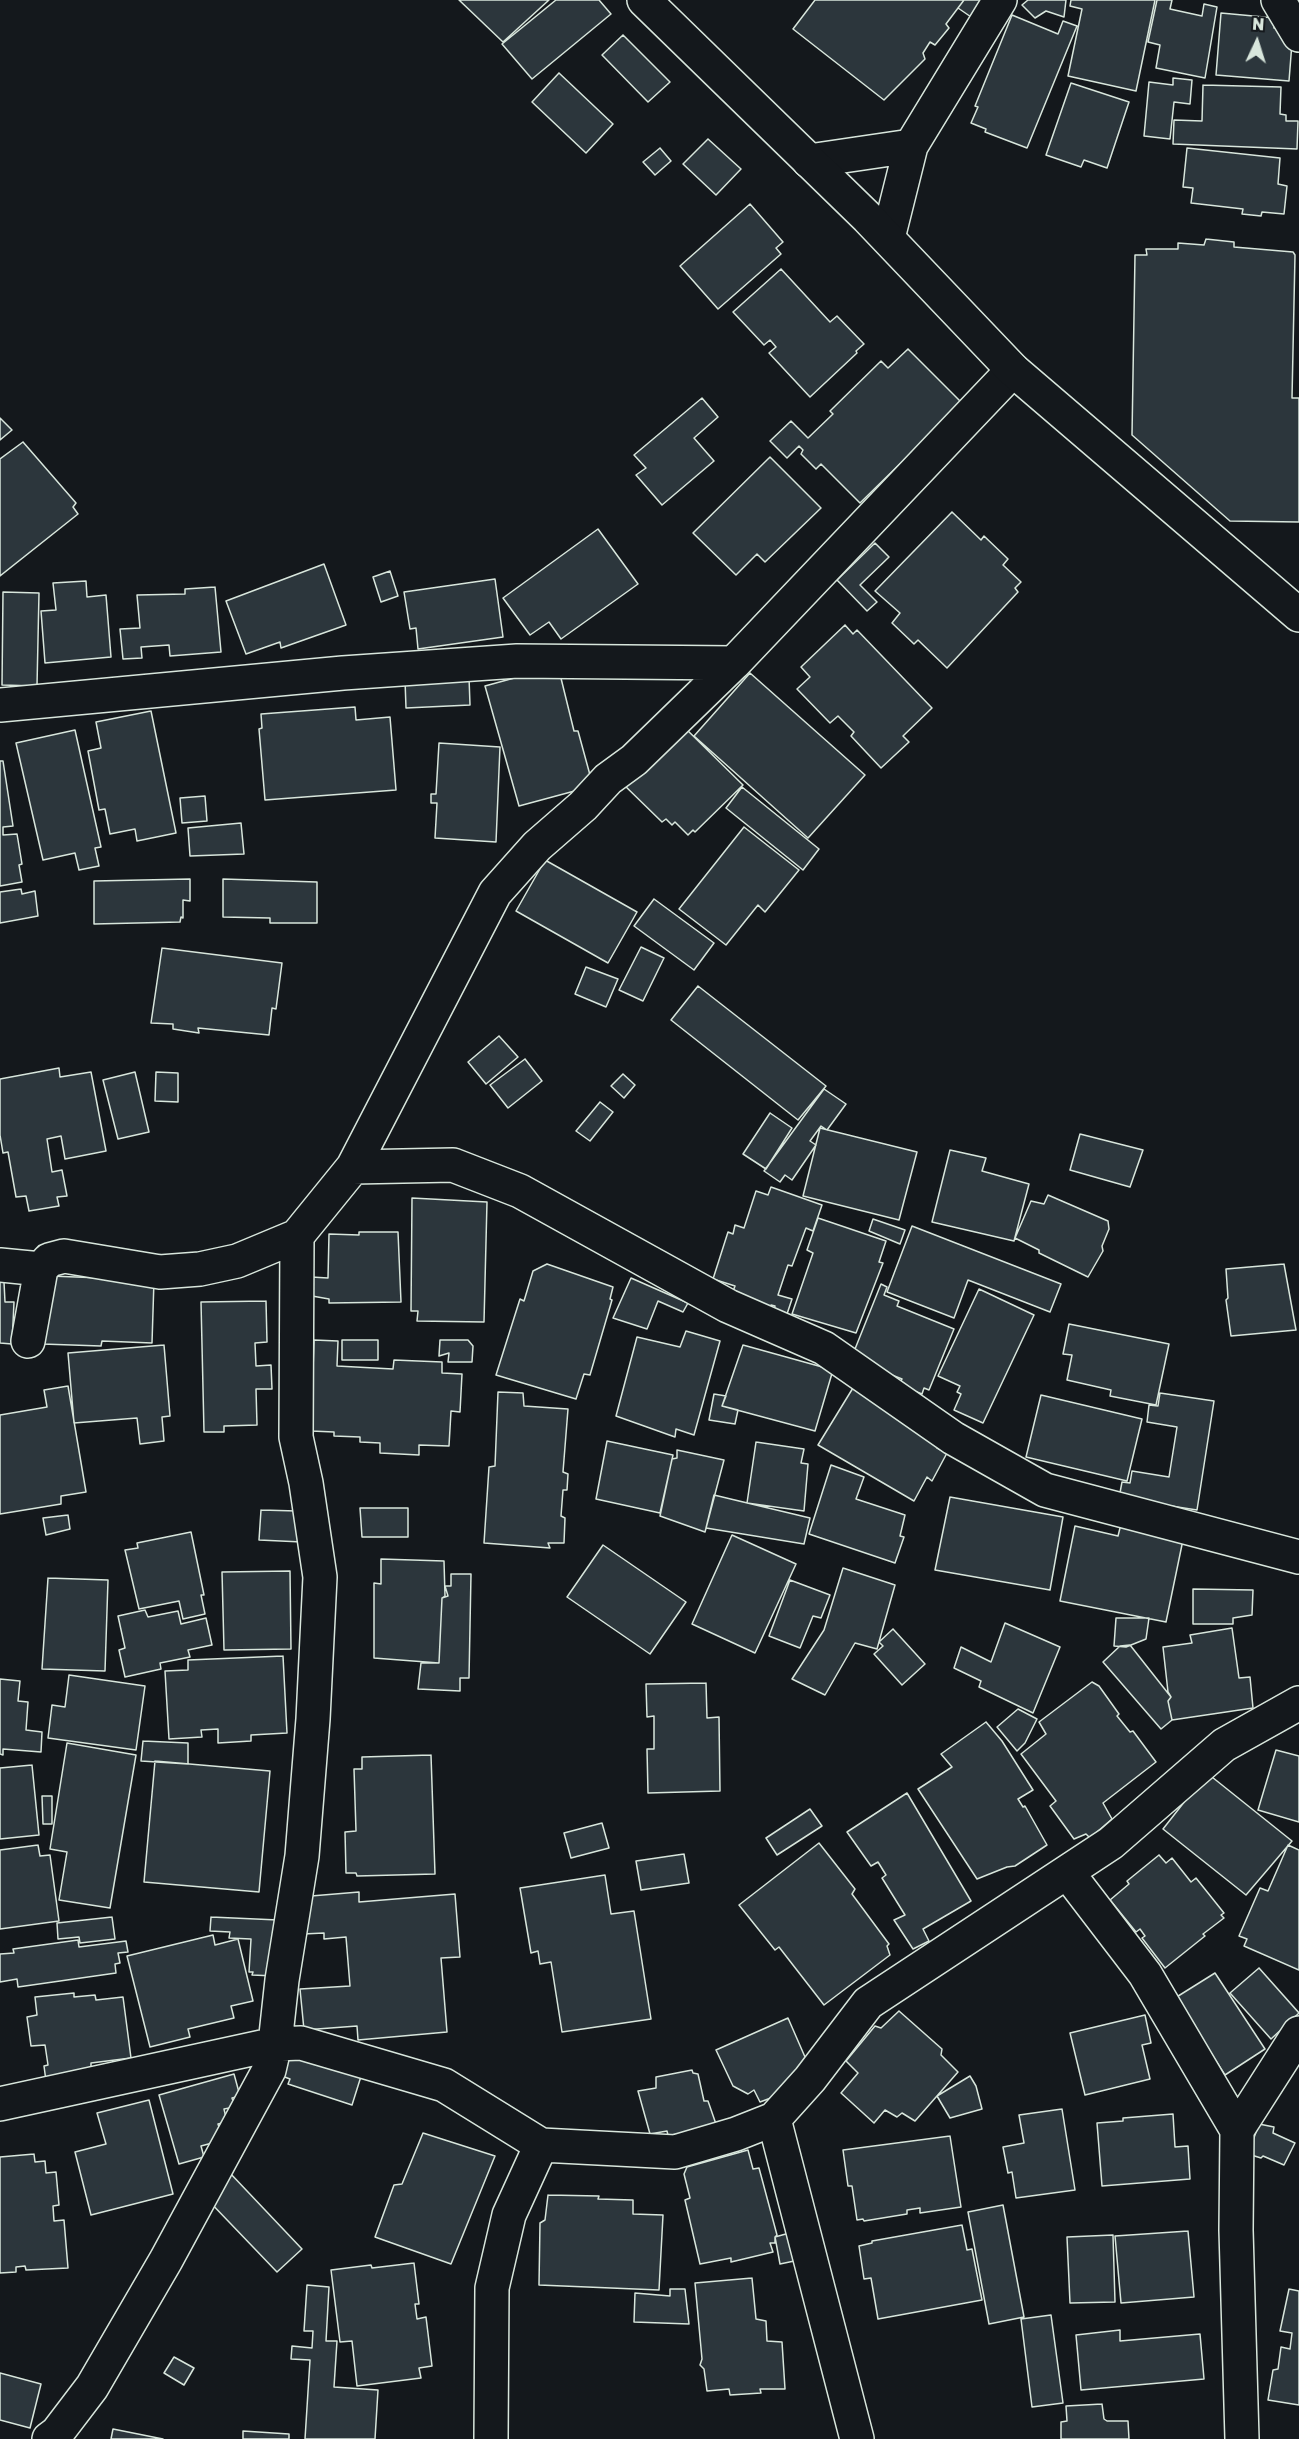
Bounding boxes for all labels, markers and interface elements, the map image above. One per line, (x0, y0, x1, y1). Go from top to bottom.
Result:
north arrow (1227, 12, 1287, 72)
text: N (1251, 14, 1265, 34)

